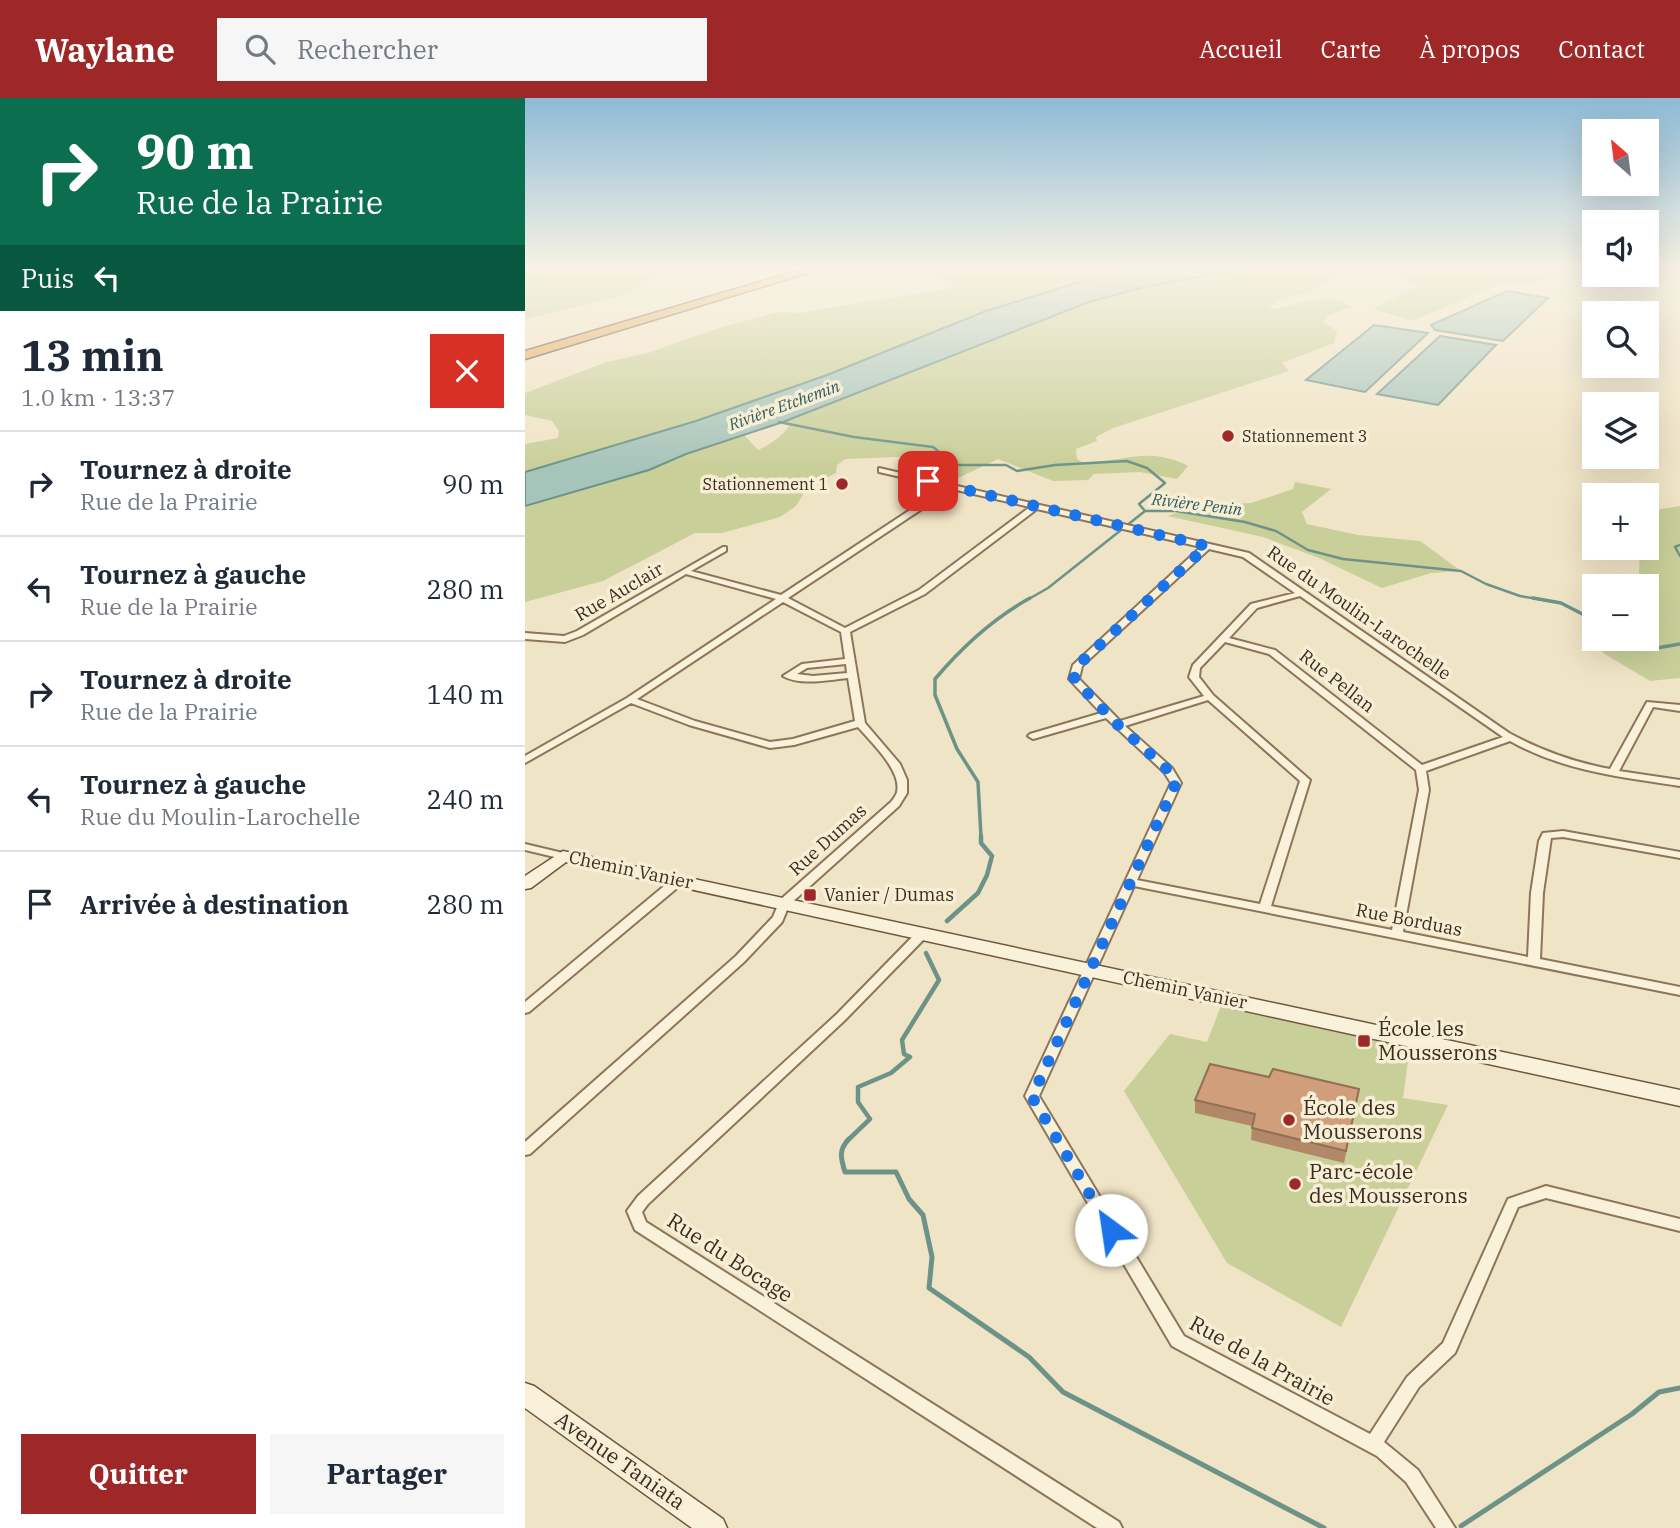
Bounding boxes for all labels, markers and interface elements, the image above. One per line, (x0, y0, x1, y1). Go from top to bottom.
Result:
search box (217, 18, 707, 81)
text: Waylane (35, 28, 175, 71)
icon: search (241, 30, 279, 68)
text: Rechercher (297, 32, 438, 66)
text: Accueil (1199, 33, 1283, 65)
text: Carte (1321, 33, 1381, 65)
text: À propos (1419, 33, 1520, 65)
text: Contact (1558, 33, 1645, 65)
text: 90 m (136, 119, 254, 182)
north arrow (1582, 119, 1659, 196)
map controls (1582, 119, 1659, 651)
icon: right (21, 126, 112, 217)
text: Rue de la Prairie (136, 181, 383, 223)
button: sound (1582, 210, 1659, 287)
icon: left (88, 259, 126, 297)
text: Puis (21, 261, 74, 295)
button: search (1582, 301, 1659, 378)
text: 13 min (21, 328, 164, 383)
button: close (430, 334, 504, 408)
water label: Rivière Etchemin (725, 376, 842, 435)
text: 1.0 km · 13:37 (21, 382, 175, 412)
button: layers (1582, 392, 1659, 469)
place label: Stationnement 3 (1242, 426, 1367, 446)
marker: Stationnement 3 (1220, 428, 1236, 444)
pin (898, 451, 958, 511)
text: Tournez à droite (80, 452, 292, 486)
icon: arrive (909, 462, 947, 500)
icon: right (21, 465, 59, 503)
text: 90 m (442, 467, 504, 501)
place label: Stationnement 1 (703, 474, 828, 494)
marker: Stationnement 1 (834, 476, 850, 492)
button: + (1582, 483, 1659, 560)
text: Rue de la Prairie (80, 486, 258, 516)
water label: Rivière Penin (1150, 488, 1243, 519)
street label: Rue du Moulin-Larochelle (1263, 540, 1456, 685)
text: Tournez à gauche (80, 557, 306, 591)
street label: Rue Auclair (570, 557, 667, 626)
icon: left (21, 570, 59, 608)
text: 280 m (426, 572, 504, 606)
button: − (1582, 574, 1659, 651)
text: Rue de la Prairie (80, 591, 258, 621)
street label: Rue Pellan (1295, 644, 1380, 717)
text: Tournez à droite (80, 662, 292, 696)
icon: right (21, 675, 59, 713)
text: 140 m (426, 677, 504, 711)
text: Rue de la Prairie (80, 696, 258, 726)
text: Tournez à gauche (80, 767, 306, 801)
icon: left (21, 780, 59, 818)
text: 240 m (426, 782, 504, 816)
street label: Rue Dumas (784, 799, 871, 880)
text: Rue du Moulin-Larochelle (80, 801, 360, 831)
street label: Chemin Vanier (567, 845, 695, 894)
place label: Vanier / Dumas (824, 883, 954, 906)
icon: arrive (21, 885, 59, 923)
text: Arrivée à destination (80, 887, 349, 921)
text: 280 m (426, 887, 504, 921)
marker: Vanier / Dumas (802, 887, 818, 903)
street label: Rue Borduas (1354, 898, 1464, 941)
street label: Chemin Vanier (1121, 965, 1249, 1014)
place label: École les Mousserons (1378, 1014, 1498, 1066)
marker: École les Mousserons (1356, 1033, 1372, 1049)
place label: École des Mousserons (1303, 1093, 1423, 1145)
marker: École des Mousserons (1281, 1112, 1297, 1128)
place label: Parc-école des Mousserons (1309, 1157, 1468, 1209)
marker: Parc-école des Mousserons (1287, 1176, 1303, 1192)
position arrow (1074, 1193, 1148, 1267)
street label: Rue du Bocage (662, 1206, 799, 1308)
street label: Rue de la Prairie (1185, 1309, 1340, 1412)
street label: Avenue Taniata (550, 1405, 691, 1516)
button: Quitter (21, 1434, 256, 1514)
button: Partager (270, 1434, 504, 1514)

